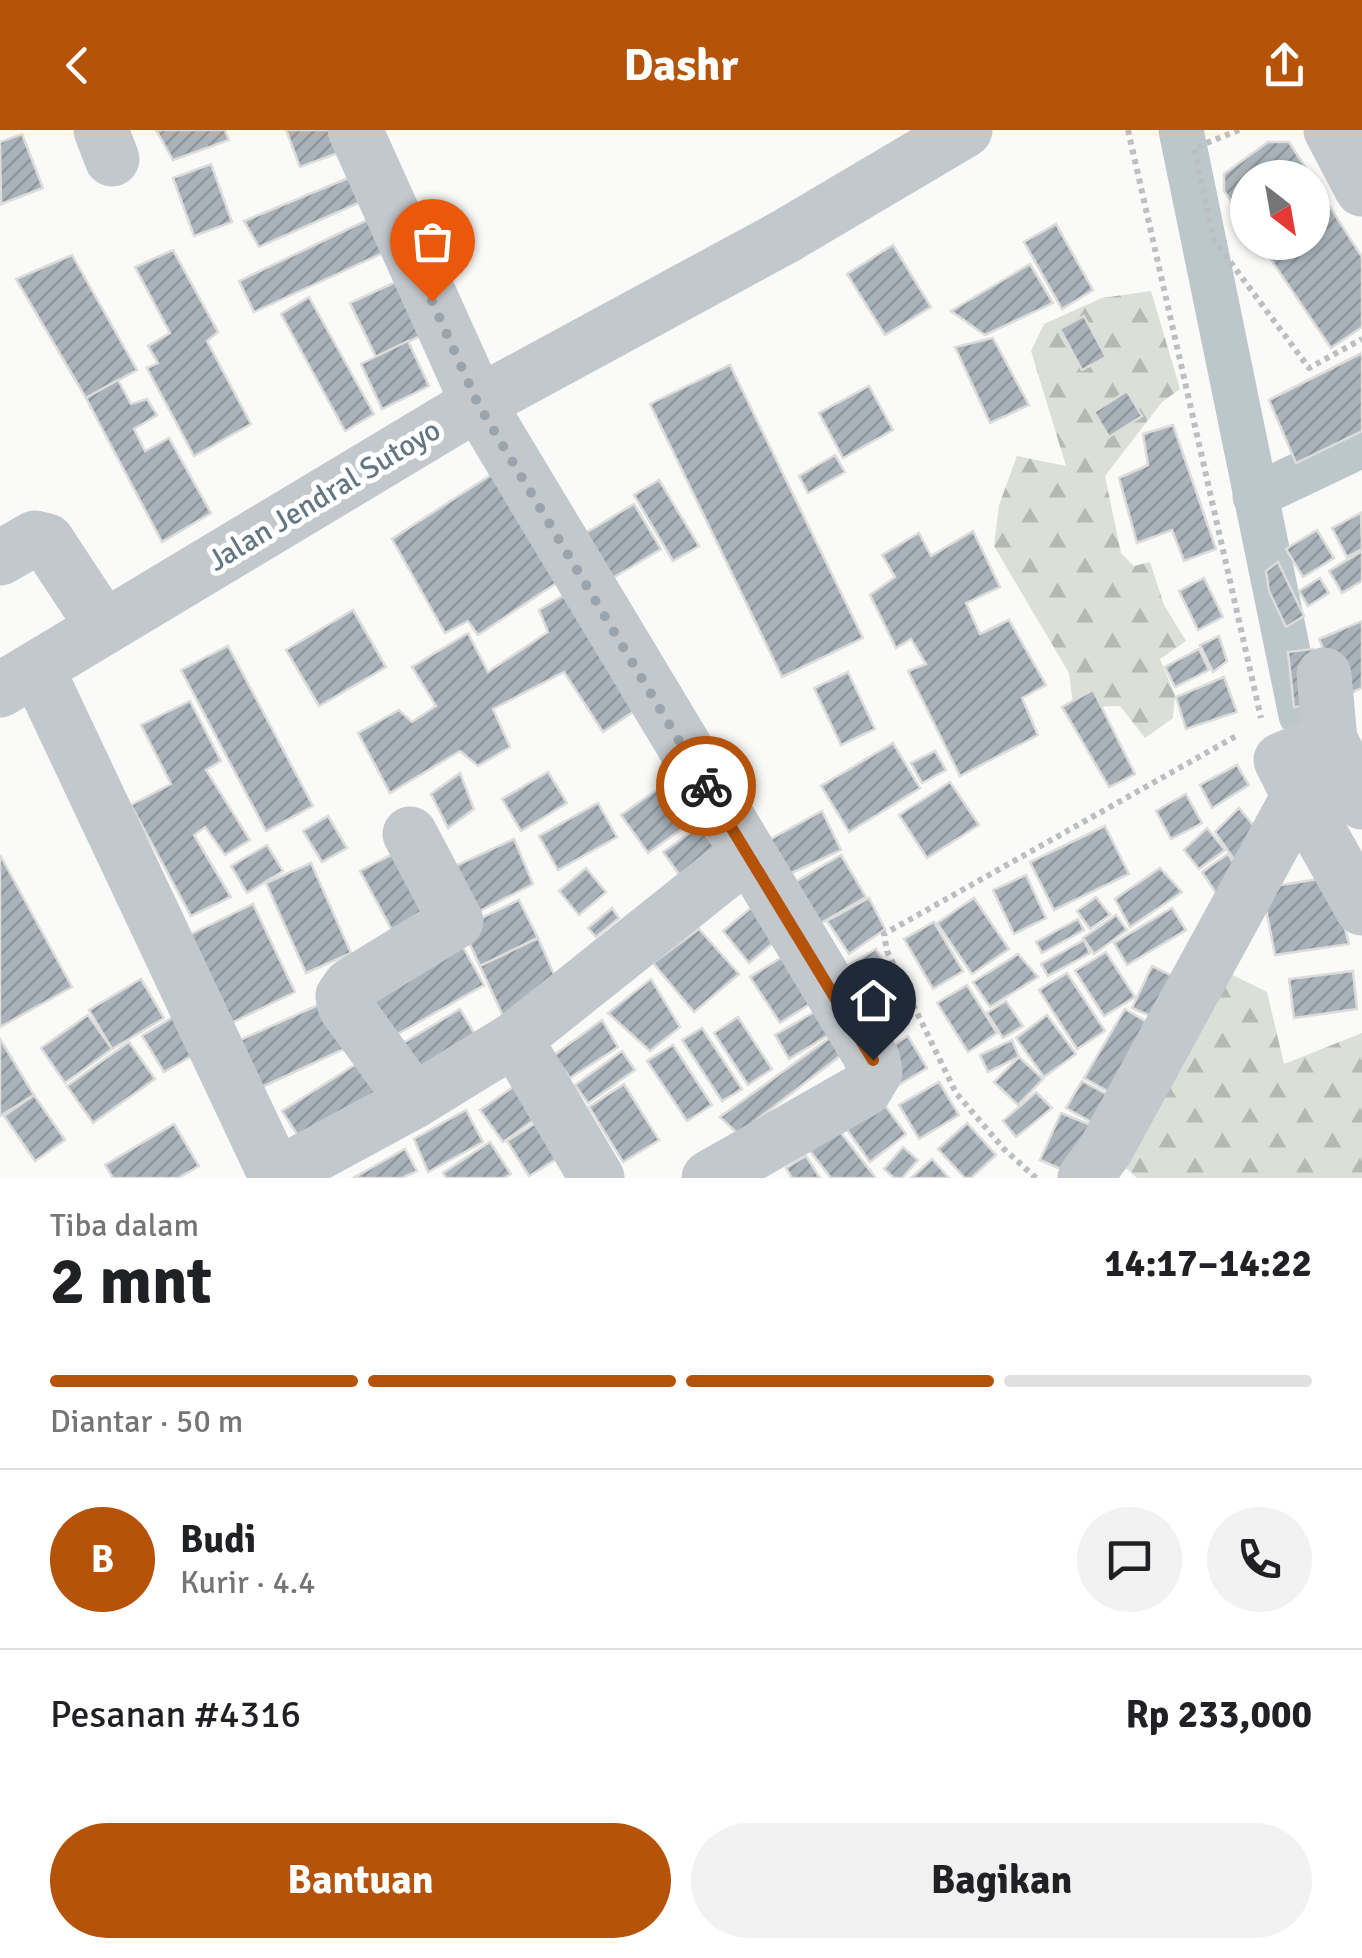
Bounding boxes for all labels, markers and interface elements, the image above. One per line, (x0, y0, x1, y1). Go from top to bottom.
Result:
icon: back (50, 38, 105, 93)
text: Dashr (624, 38, 738, 93)
icon: share (1257, 38, 1312, 93)
north arrow (1230, 160, 1330, 260)
map controls (1230, 160, 1330, 260)
pin (390, 199, 475, 302)
icon: bag (405, 214, 460, 269)
street label: Jalan Jendral Sutoyo (201, 411, 447, 579)
courier (656, 736, 756, 836)
icon: bike (679, 759, 734, 814)
pin (831, 958, 916, 1061)
icon: home (846, 973, 901, 1028)
text: Tiba dalam (50, 1206, 199, 1245)
text: 14:17–14:22 (1104, 1240, 1312, 1287)
text: 2 mnt (50, 1242, 212, 1322)
text: Diantar · 50 m (50, 1402, 243, 1441)
button: chat (1077, 1507, 1182, 1612)
button: phone (1207, 1507, 1312, 1612)
text: Budi (180, 1516, 256, 1563)
text: B (91, 1536, 114, 1583)
text: Kurir · 4.4 (180, 1563, 316, 1602)
text: Pesanan #4316 (50, 1691, 301, 1738)
text: Rp 233,000 (1125, 1691, 1312, 1738)
button: Bantuan (50, 1823, 671, 1938)
button: Bagikan (691, 1823, 1312, 1938)

